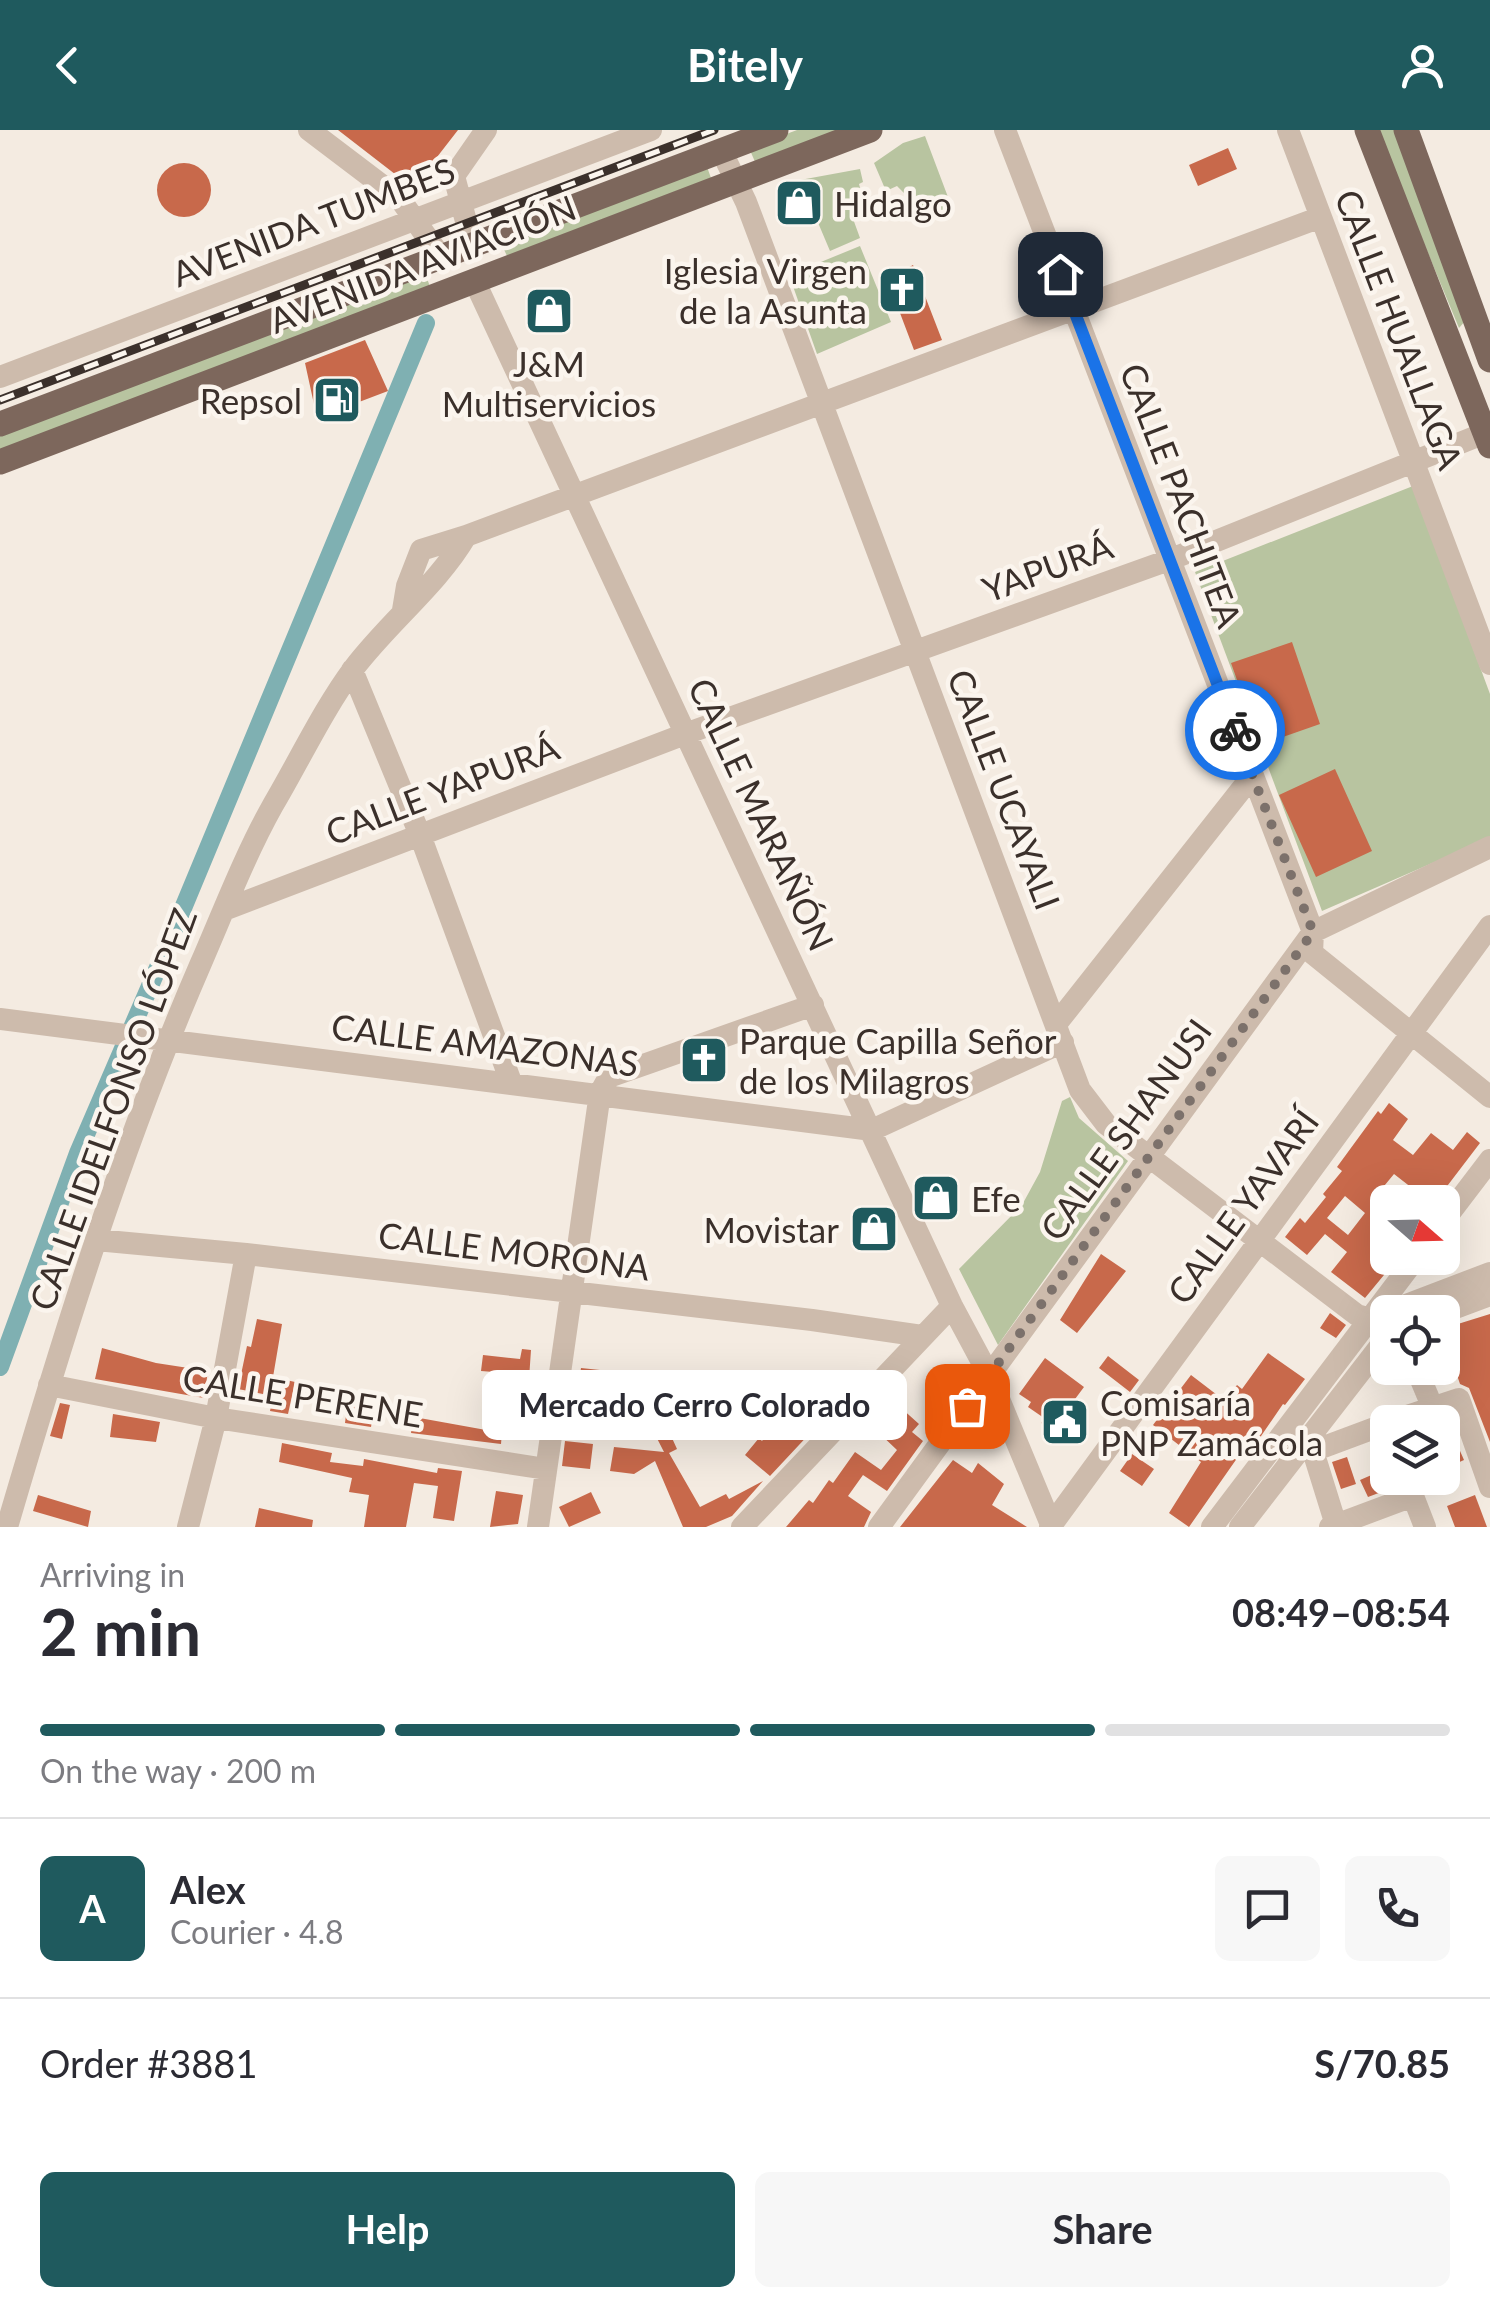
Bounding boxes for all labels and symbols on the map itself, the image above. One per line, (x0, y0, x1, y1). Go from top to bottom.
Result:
street label: AVENIDA TUMBES (166, 148, 460, 294)
shop icon: Hidalgo (773, 177, 825, 229)
place label: Hidalgo (834, 182, 952, 224)
street label: CALLE HUALLAGA (1327, 183, 1473, 475)
street label: AVENIDA AVIACIÓN (263, 185, 581, 341)
pin (1018, 232, 1103, 317)
place label: Iglesia Virgen de la Asunta (664, 249, 867, 331)
church icon: Iglesia Virgen de la Asunta (876, 264, 928, 316)
shop icon: J&M Multiservicios (523, 285, 575, 337)
place label: J&M Multiservicios (442, 342, 656, 424)
street label: CALLE PACHITEA (1112, 357, 1252, 633)
fuel station icon: Repsol (311, 374, 363, 426)
place label: Repsol (200, 379, 302, 421)
street label: YAPURÁ (976, 524, 1118, 610)
street label: CALLE UCAYALI (940, 663, 1070, 915)
street label: CALLE MARAÑÓN (681, 671, 843, 957)
courier (1185, 680, 1285, 780)
street label: CALLE YAPURÁ (320, 725, 565, 853)
street label: CALLE IDELFONSO LÓPEZ (20, 903, 204, 1315)
street label: CALLE AMAZONAS (329, 1004, 641, 1084)
street label: CALLE SHANUSI (1031, 1010, 1219, 1248)
place label: Parque Capilla Señor de los Milagros (739, 1019, 1057, 1101)
church icon: Parque Capilla Señor de los Milagros (678, 1034, 730, 1086)
street label: CALLE YAVARÍ (1158, 1099, 1328, 1311)
shop icon: Efe (910, 1172, 962, 1224)
place label: Efe (971, 1177, 1021, 1219)
north arrow (1370, 1185, 1460, 1275)
shop icon: Movistar (848, 1203, 900, 1255)
place label: Movistar (703, 1208, 839, 1250)
street label: CALLE MORONA (376, 1213, 652, 1288)
street label: CALLE PERENE (180, 1355, 426, 1435)
pin (925, 1364, 1010, 1449)
callout: Mercado Cerro Colorado (482, 1371, 907, 1441)
place label: Comisaría PNP Zamácola (1100, 1381, 1323, 1463)
public building icon: Comisaría PNP Zamácola (1039, 1396, 1091, 1448)

